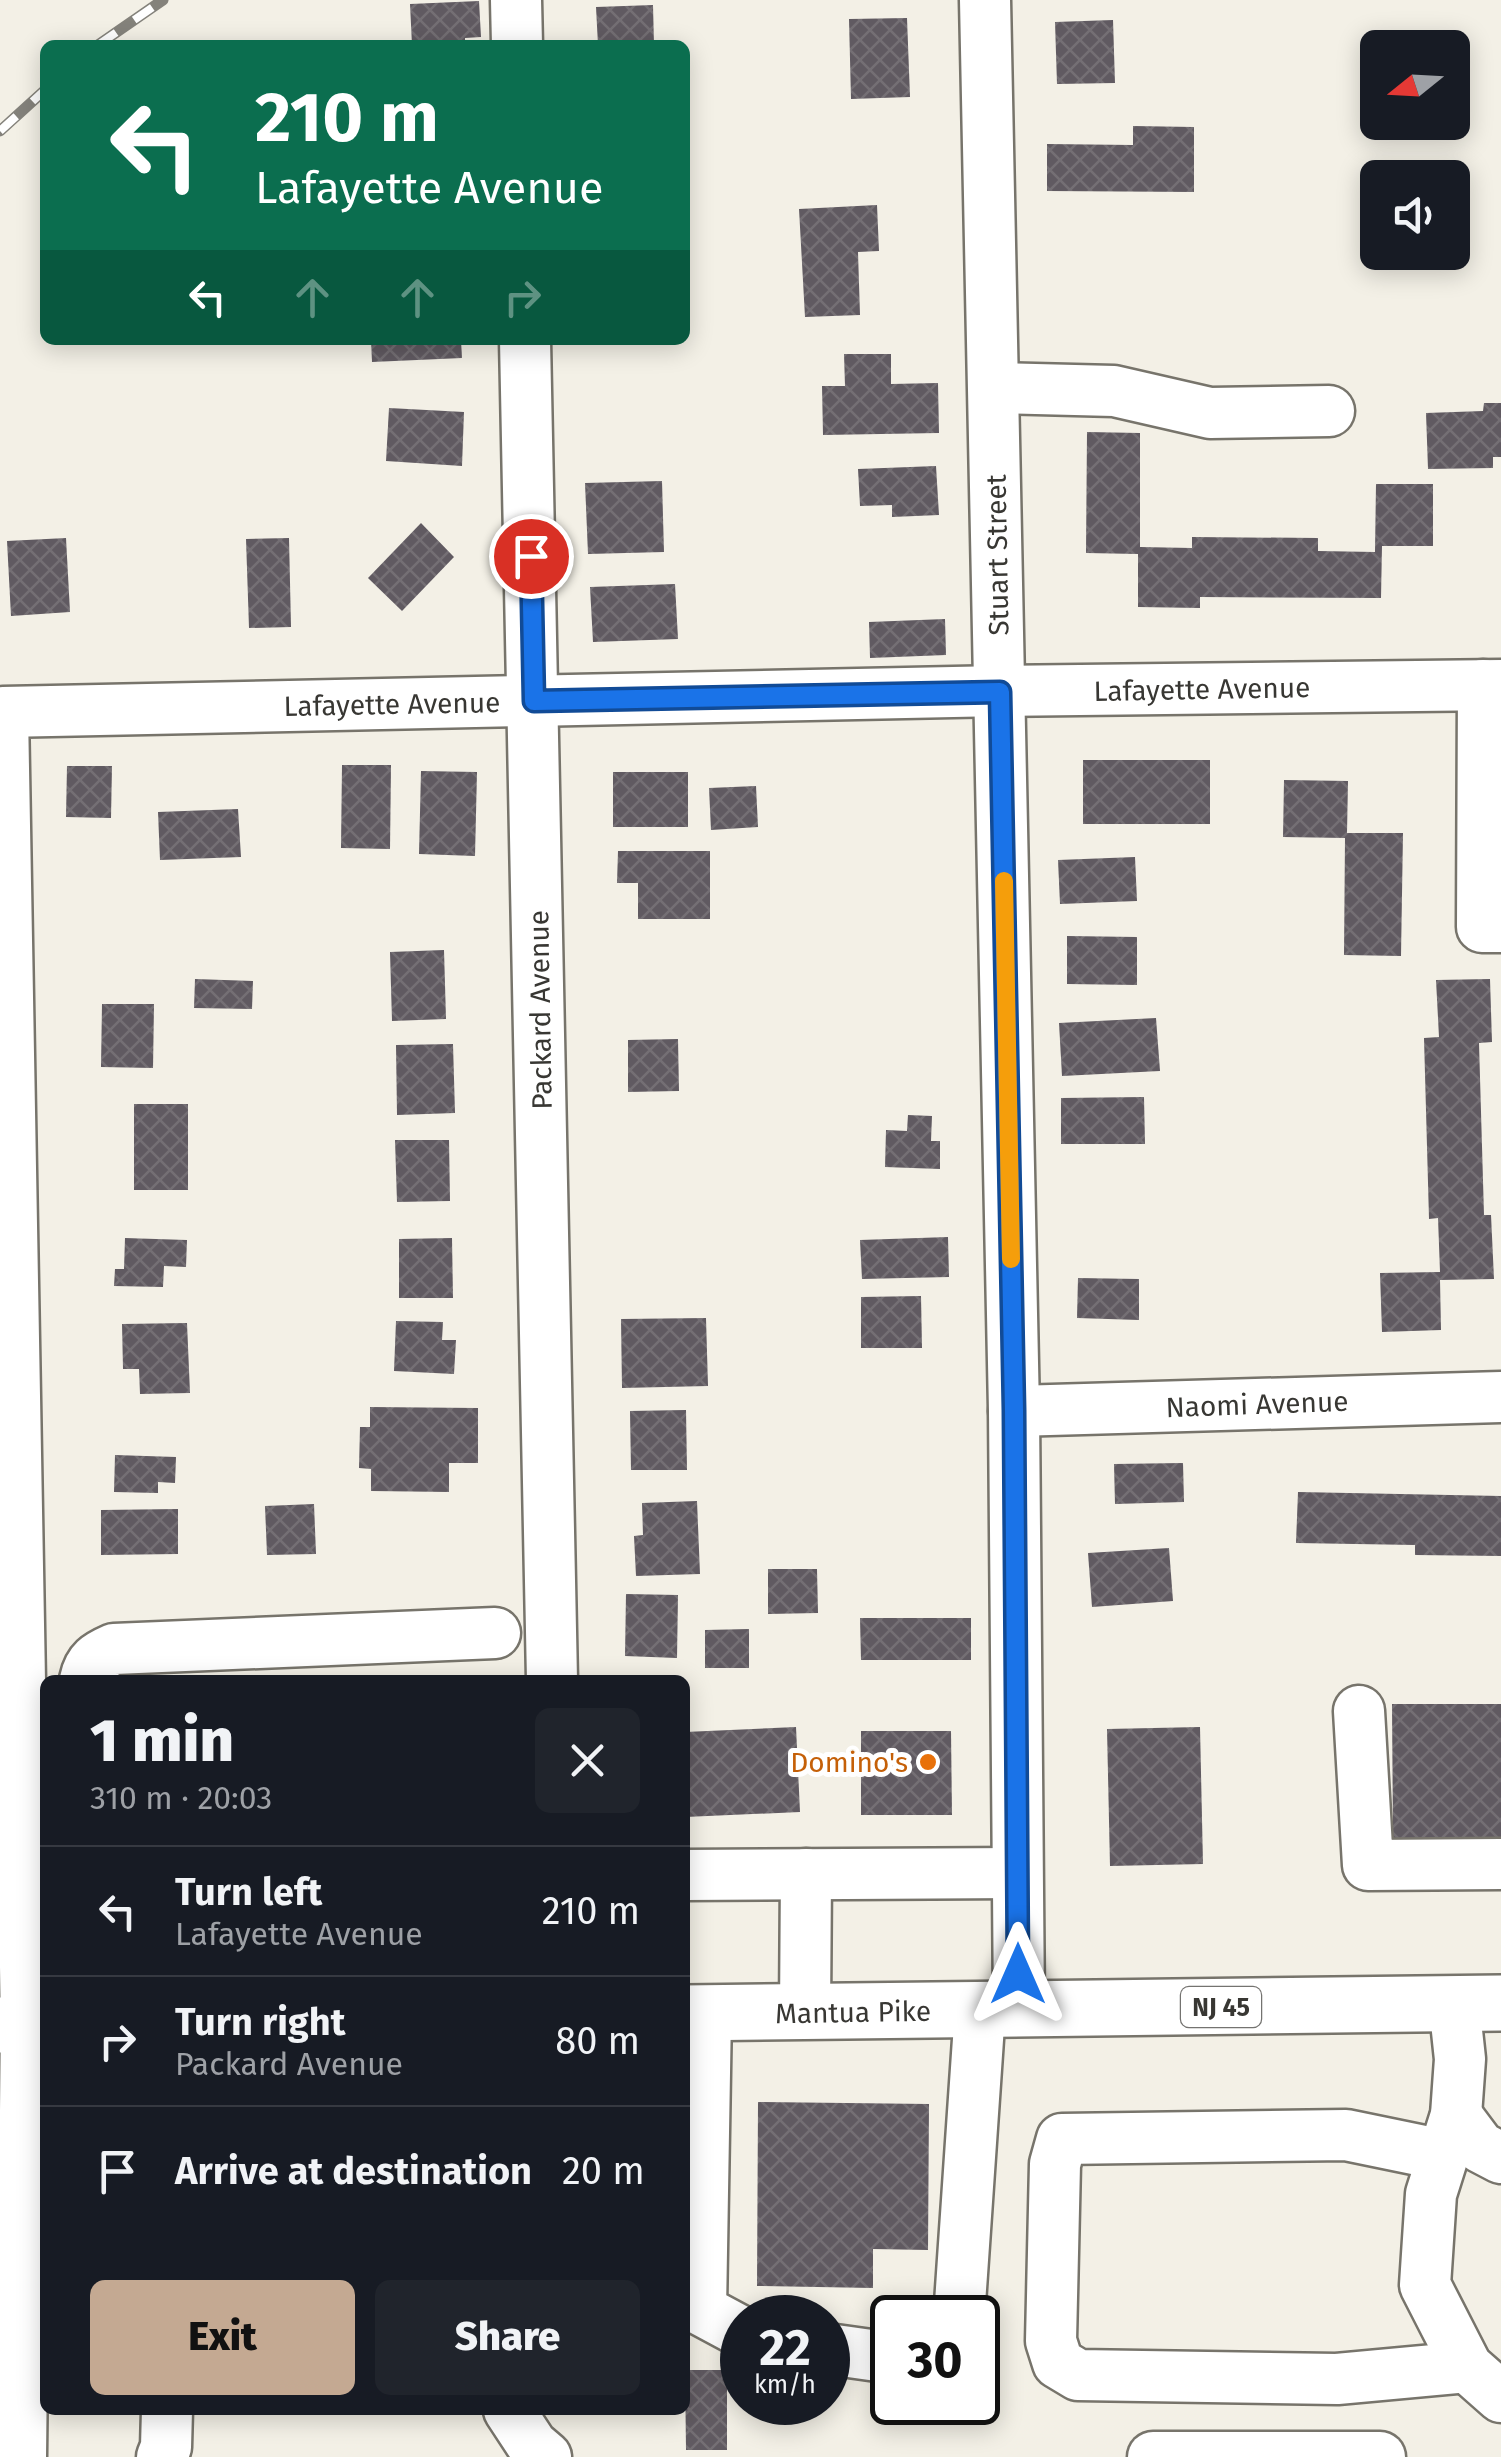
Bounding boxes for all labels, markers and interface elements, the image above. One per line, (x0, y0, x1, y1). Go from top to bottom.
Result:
north arrow (1360, 30, 1470, 140)
map controls (1360, 30, 1470, 270)
text: 210 m (255, 76, 439, 160)
icon: left (90, 80, 220, 210)
button: sound (1360, 160, 1470, 270)
text: Lafayette Avenue (255, 161, 603, 215)
icon: left (180, 270, 235, 325)
icon: ahead (285, 270, 340, 325)
icon: ahead (390, 270, 445, 325)
icon: right (495, 270, 550, 325)
street label: Stuart Street (980, 473, 1015, 636)
pin (489, 514, 574, 599)
icon: arrive (504, 529, 559, 584)
street label: Lafayette Avenue (1093, 671, 1311, 708)
street label: Lafayette Avenue (283, 686, 501, 723)
street label: Packard Avenue (522, 910, 559, 1110)
street label: Naomi Avenue (1165, 1385, 1349, 1424)
text: 1 min (90, 1705, 234, 1777)
button: close (535, 1708, 640, 1813)
place label: Domino's (790, 1746, 908, 1779)
marker: Domino's (917, 1751, 939, 1773)
text: 310 m · 20:03 (90, 1779, 272, 1817)
text: Turn left (175, 1869, 322, 1915)
icon: left (90, 1884, 145, 1939)
text: 210 m (542, 1888, 640, 1934)
text: Lafayette Avenue (175, 1915, 423, 1953)
position arrow (966, 1922, 1070, 2026)
road number: NJ 45 (1181, 1987, 1261, 2027)
street label: Mantua Pike (775, 1995, 931, 2030)
text: Turn right (175, 1999, 345, 2045)
icon: right (90, 2014, 145, 2069)
text: 80 m (555, 2018, 640, 2064)
text: Packard Avenue (175, 2045, 403, 2083)
icon: arrive (90, 2144, 145, 2199)
text: Arrive at destination (175, 2148, 532, 2194)
text: 20 m (562, 2148, 645, 2194)
button: Exit (90, 2280, 355, 2395)
button: Share (375, 2280, 640, 2395)
speed limit sign: 30 (870, 2295, 1000, 2425)
text: 22 (759, 2318, 811, 2378)
text: km/h (754, 2370, 816, 2400)

